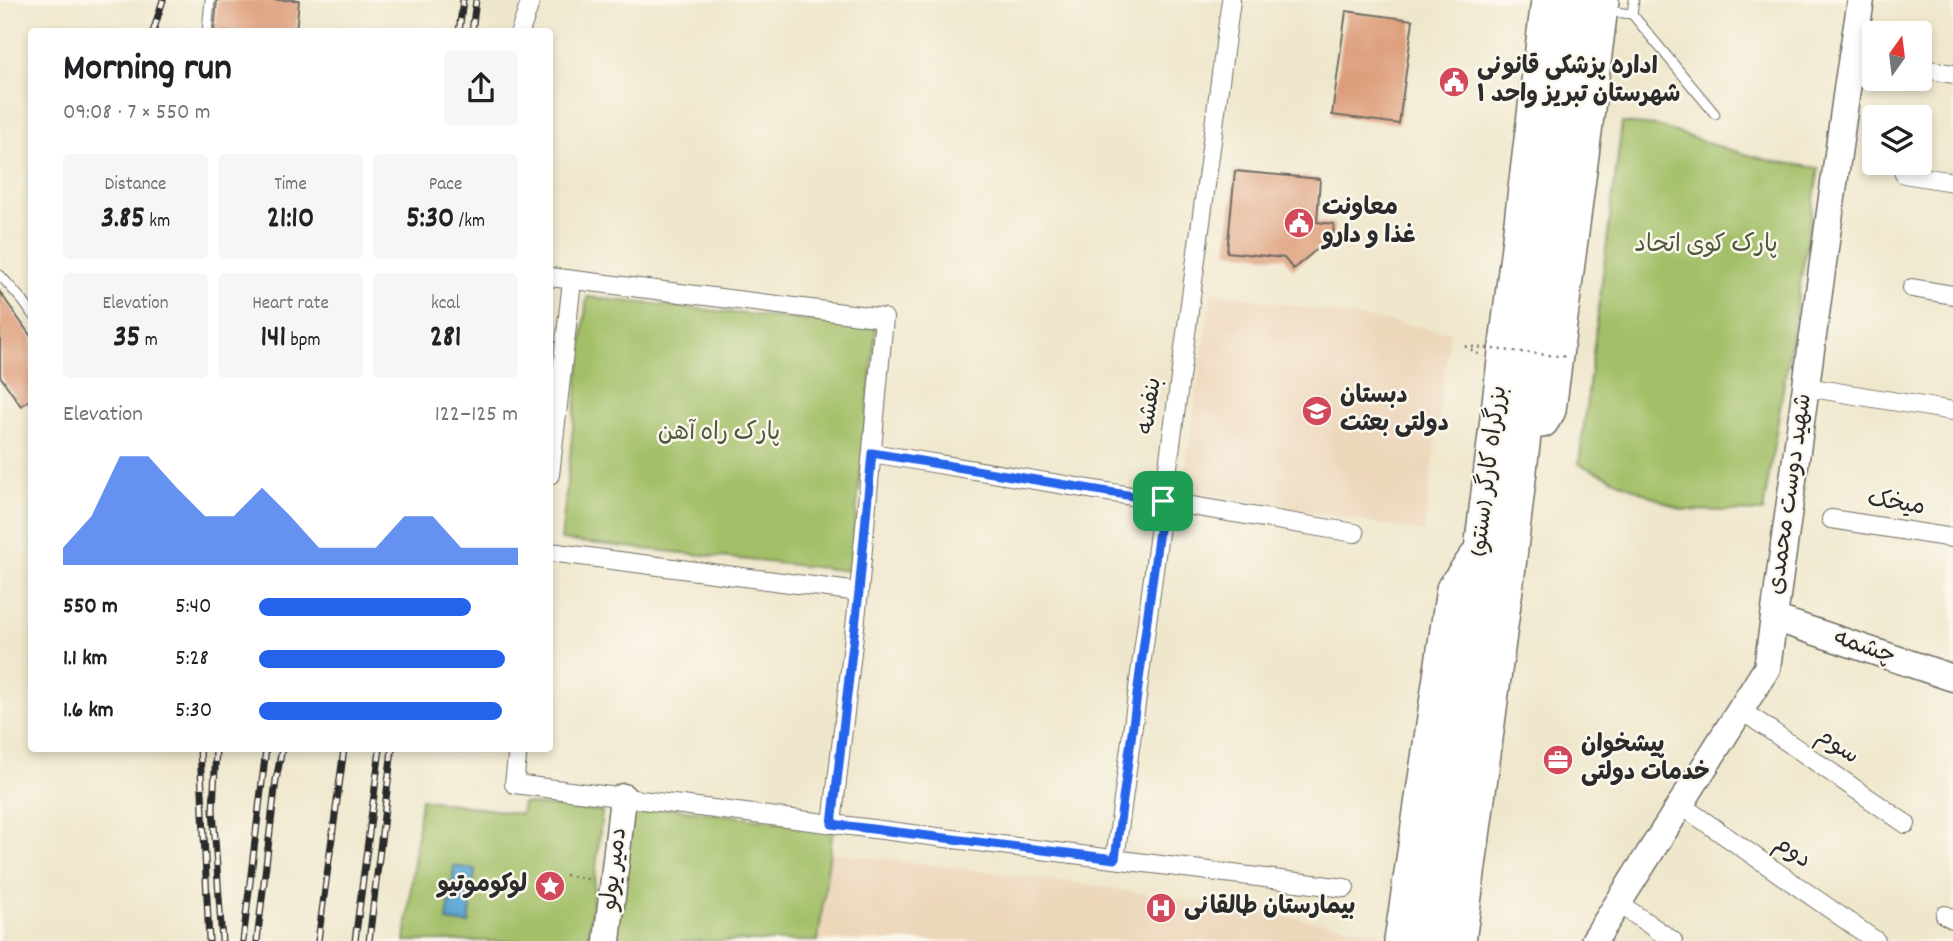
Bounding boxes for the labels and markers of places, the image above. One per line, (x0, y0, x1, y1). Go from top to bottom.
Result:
place label: اداره پزشکی قانونی شهرستان تبریز واحد ۱ (1477, 51, 1680, 113)
public building icon: اداره پزشکی قانونی شهرستان تبریز واحد ۱ (1437, 65, 1471, 99)
place label: معاونت غذا و دارو (1321, 192, 1415, 254)
public building icon: معاونت غذا و دارو (1282, 206, 1316, 240)
place label: دبستان دولتی بعثت (1340, 380, 1449, 442)
school or university icon: دبستان دولتی بعثت (1300, 394, 1334, 428)
pin (1133, 471, 1193, 531)
place label: پیشخوان خدمات دولتی (1581, 729, 1710, 791)
office icon: پیشخوان خدمات دولتی (1541, 743, 1575, 777)
place label: لوکوموتیو (436, 869, 527, 903)
place icon: لوکوموتیو (533, 869, 567, 903)
hospital icon: بیمارستان طالقانی (1144, 891, 1178, 925)
place label: بیمارستان طالقانی (1184, 891, 1356, 925)

